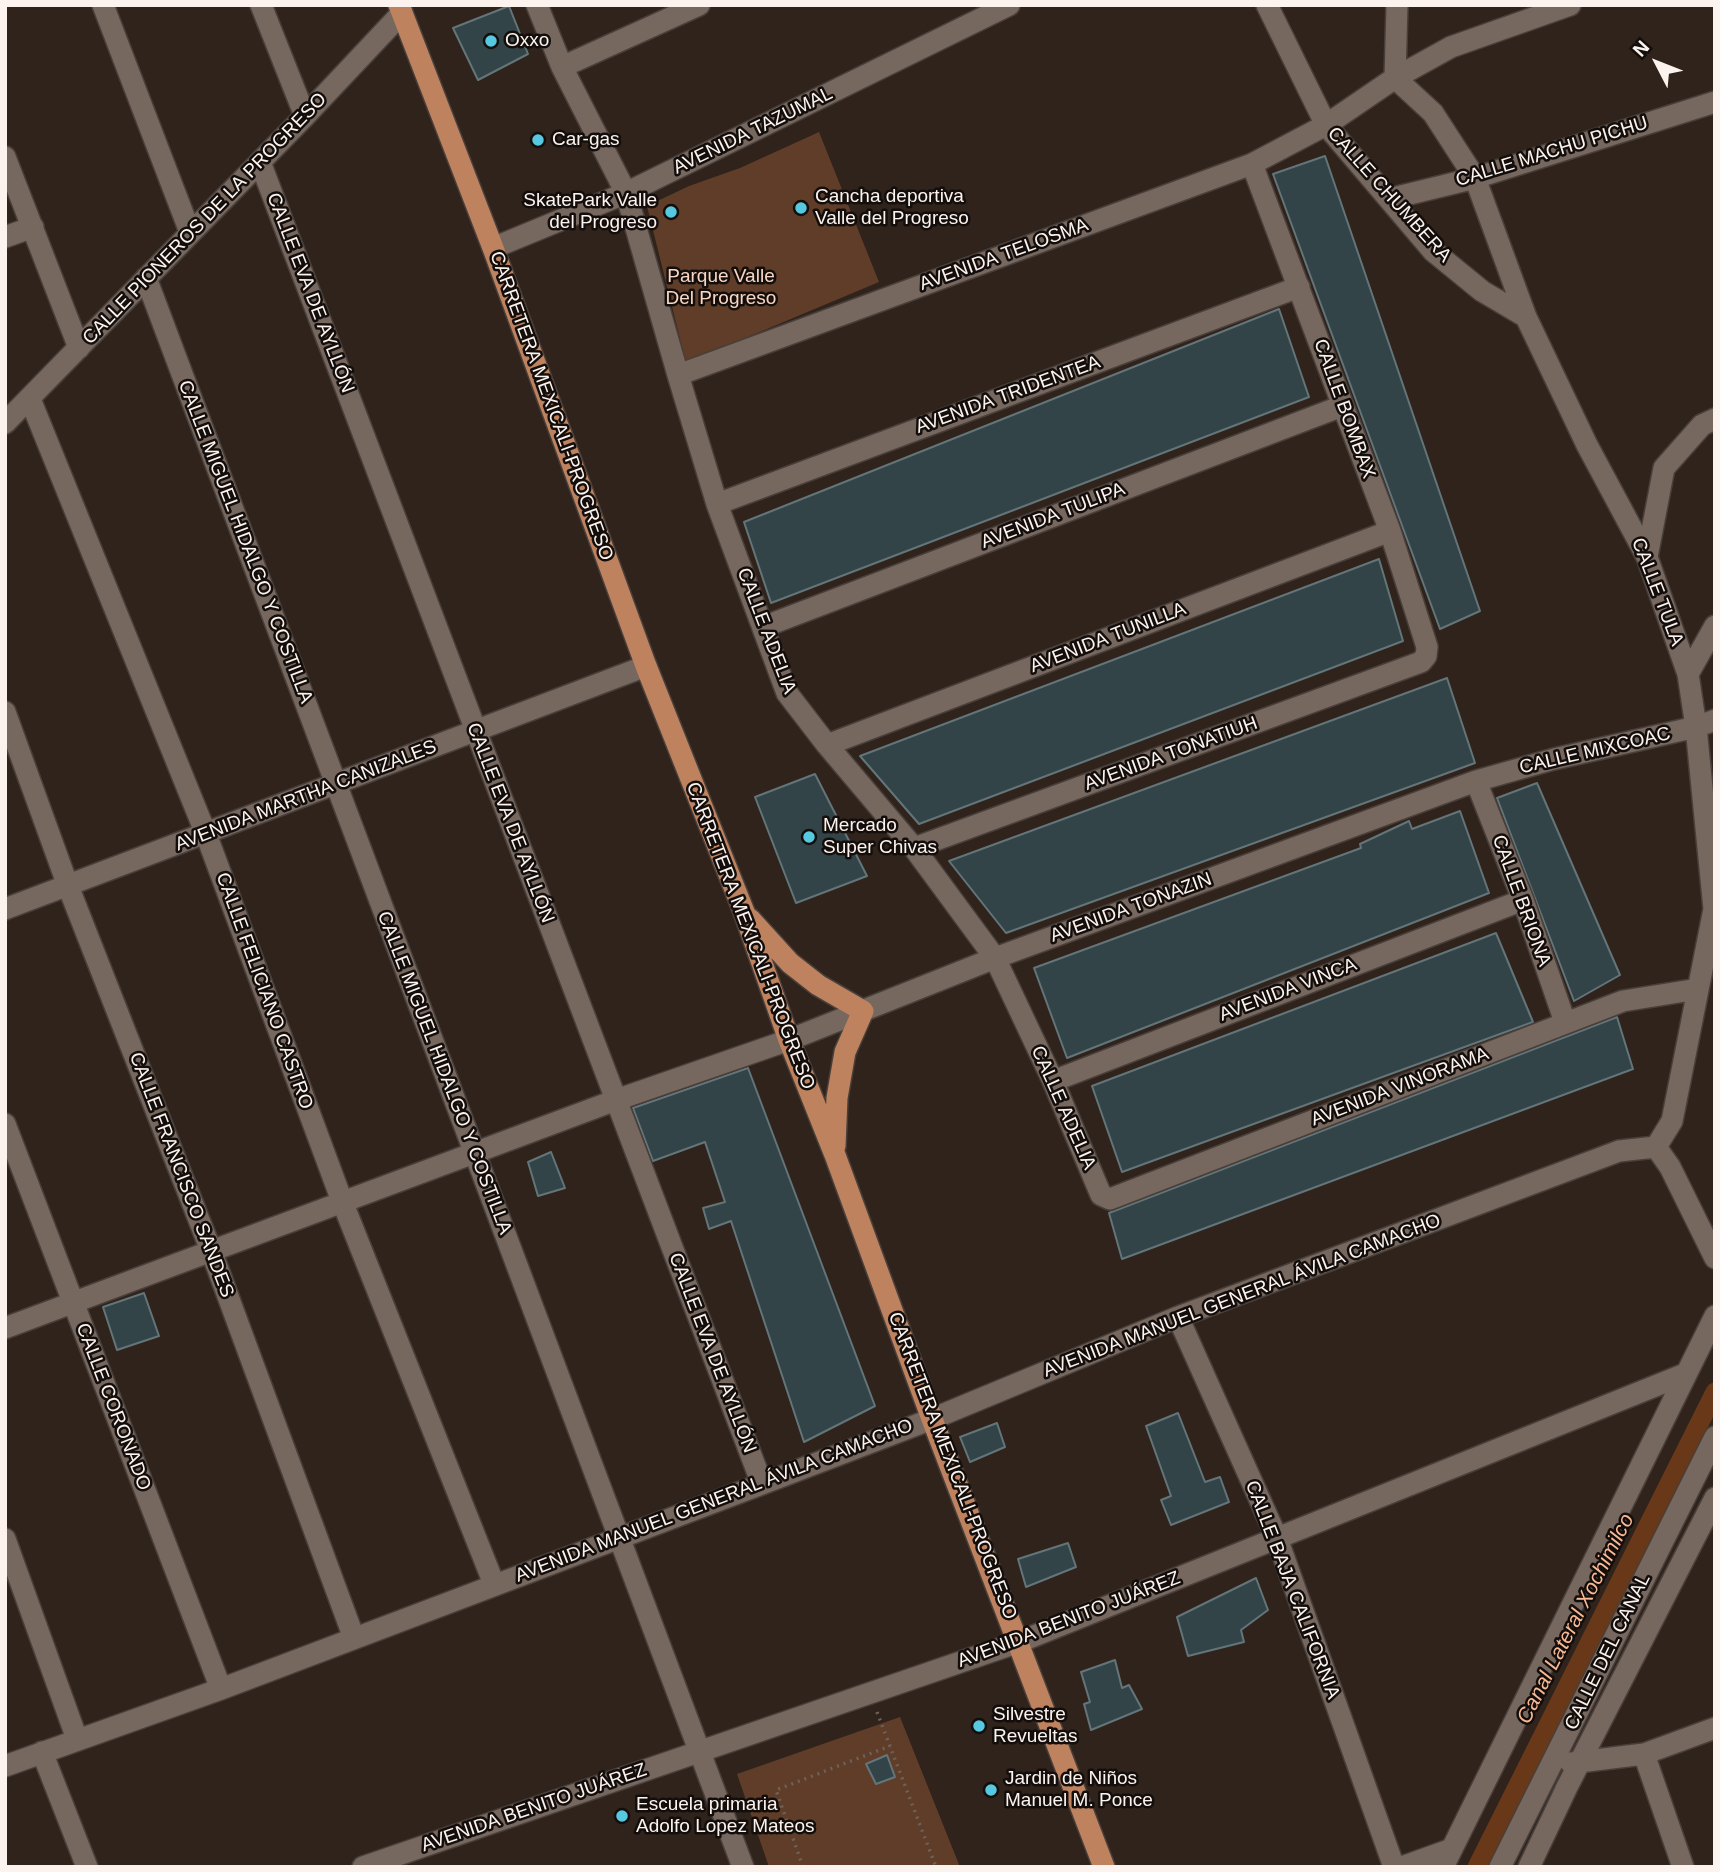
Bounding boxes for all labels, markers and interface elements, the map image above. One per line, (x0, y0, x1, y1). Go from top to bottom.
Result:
north arrow (1622, 28, 1692, 98)
place label: Oxxo (505, 30, 549, 52)
marker: Oxxo (483, 33, 499, 49)
text: N (1629, 36, 1653, 61)
street label: AVENIDA TAZUMAL (670, 82, 836, 180)
street label: CALLE PIONEROS DE LA PROGRESO (78, 88, 332, 350)
street label: CALLE MACHU PICHU (1453, 112, 1651, 192)
street label: CALLE CHUMBERA (1322, 123, 1456, 267)
place label: Car-gas (552, 129, 620, 151)
marker: Car-gas (530, 132, 546, 148)
place label: Cancha deportiva Valle del Progreso (815, 186, 969, 230)
street label: CALLE EVA DE AYLLÓN (261, 190, 359, 396)
place label: SkatePark Valle del Progreso (523, 190, 657, 234)
marker: Cancha deportiva Valle del Progreso (793, 200, 809, 216)
marker: SkatePark Valle del Progreso (663, 204, 679, 220)
street label: AVENIDA TELOSMA (916, 214, 1092, 296)
street label: CARRETERA MEXICALI-PROGRESO (484, 248, 618, 564)
park label: Parque Valle Del Progreso (666, 266, 776, 310)
street label: CALLE BOMBAX (1308, 336, 1380, 482)
street label: AVENIDA TRIDENTEA (913, 351, 1103, 439)
street label: CALLE MIGUEL HIDALGO Y COSTILLA (173, 377, 317, 707)
street label: AVENIDA TULIPA (978, 478, 1128, 554)
street label: CALLE TULA (1626, 535, 1688, 649)
street label: CALLE ADELIA (732, 565, 800, 697)
street label: AVENIDA TUNILLA (1027, 598, 1189, 678)
street label: AVENIDA TONATIUH (1081, 712, 1261, 796)
street label: CALLE EVA DE AYLLÓN (461, 720, 559, 926)
street label: CALLE MIXCOAC (1517, 723, 1673, 779)
street label: AVENIDA MARTHA CANIZALES (172, 736, 440, 856)
street label: CARRETERA MEXICALI-PROGRESO (681, 779, 819, 1093)
place label: Mercado Super Chivas (823, 815, 937, 859)
marker: Mercado Super Chivas (801, 829, 817, 845)
street label: CALLE BRIONA (1487, 832, 1555, 970)
street label: AVENIDA TONAZIN (1047, 868, 1215, 948)
street label: CALLE FELICIANO CASTRO (210, 870, 318, 1112)
street label: CALLE MIGUEL HIDALGO Y COSTILLA (372, 908, 516, 1238)
street label: AVENIDA VINCA (1216, 953, 1360, 1027)
street label: CALLE ADELIA (1026, 1043, 1100, 1173)
street label: AVENIDA VINORAMA (1308, 1043, 1492, 1131)
street label: CALLE FRANCISCO SANDES (124, 1049, 238, 1301)
street label: AVENIDA MANUEL GENERAL ÁVILA CAMACHO (1040, 1209, 1444, 1383)
street label: CALLE EVA DE AYLLÓN (663, 1250, 761, 1456)
street label: CARRETERA MEXICALI-PROGRESO (883, 1309, 1021, 1623)
street label: CALLE CORONADO (71, 1320, 155, 1494)
street label: AVENIDA MANUEL GENERAL ÁVILA CAMACHO (512, 1414, 916, 1588)
street label: CALLE BAJA CALIFORNIA (1240, 1477, 1344, 1703)
water label: Canal Lateral Xochimilco (1512, 1510, 1640, 1728)
street label: AVENIDA BENITO JUÁREZ (954, 1567, 1184, 1673)
street label: CALLE DEL CANAL (1560, 1570, 1656, 1734)
place label: Silvestre Revueltas (993, 1704, 1077, 1748)
marker: Silvestre Revueltas (971, 1718, 987, 1734)
street label: AVENIDA BENITO JUÁREZ (418, 1759, 650, 1857)
place label: Jardin de Niños Manuel M. Ponce (1005, 1768, 1153, 1812)
marker: Jardin de Niños Manuel M. Ponce (983, 1782, 999, 1798)
place label: Escuela primaria Adolfo Lopez Mateos (636, 1794, 815, 1838)
marker: Escuela primaria Adolfo Lopez Mateos (614, 1808, 630, 1824)

